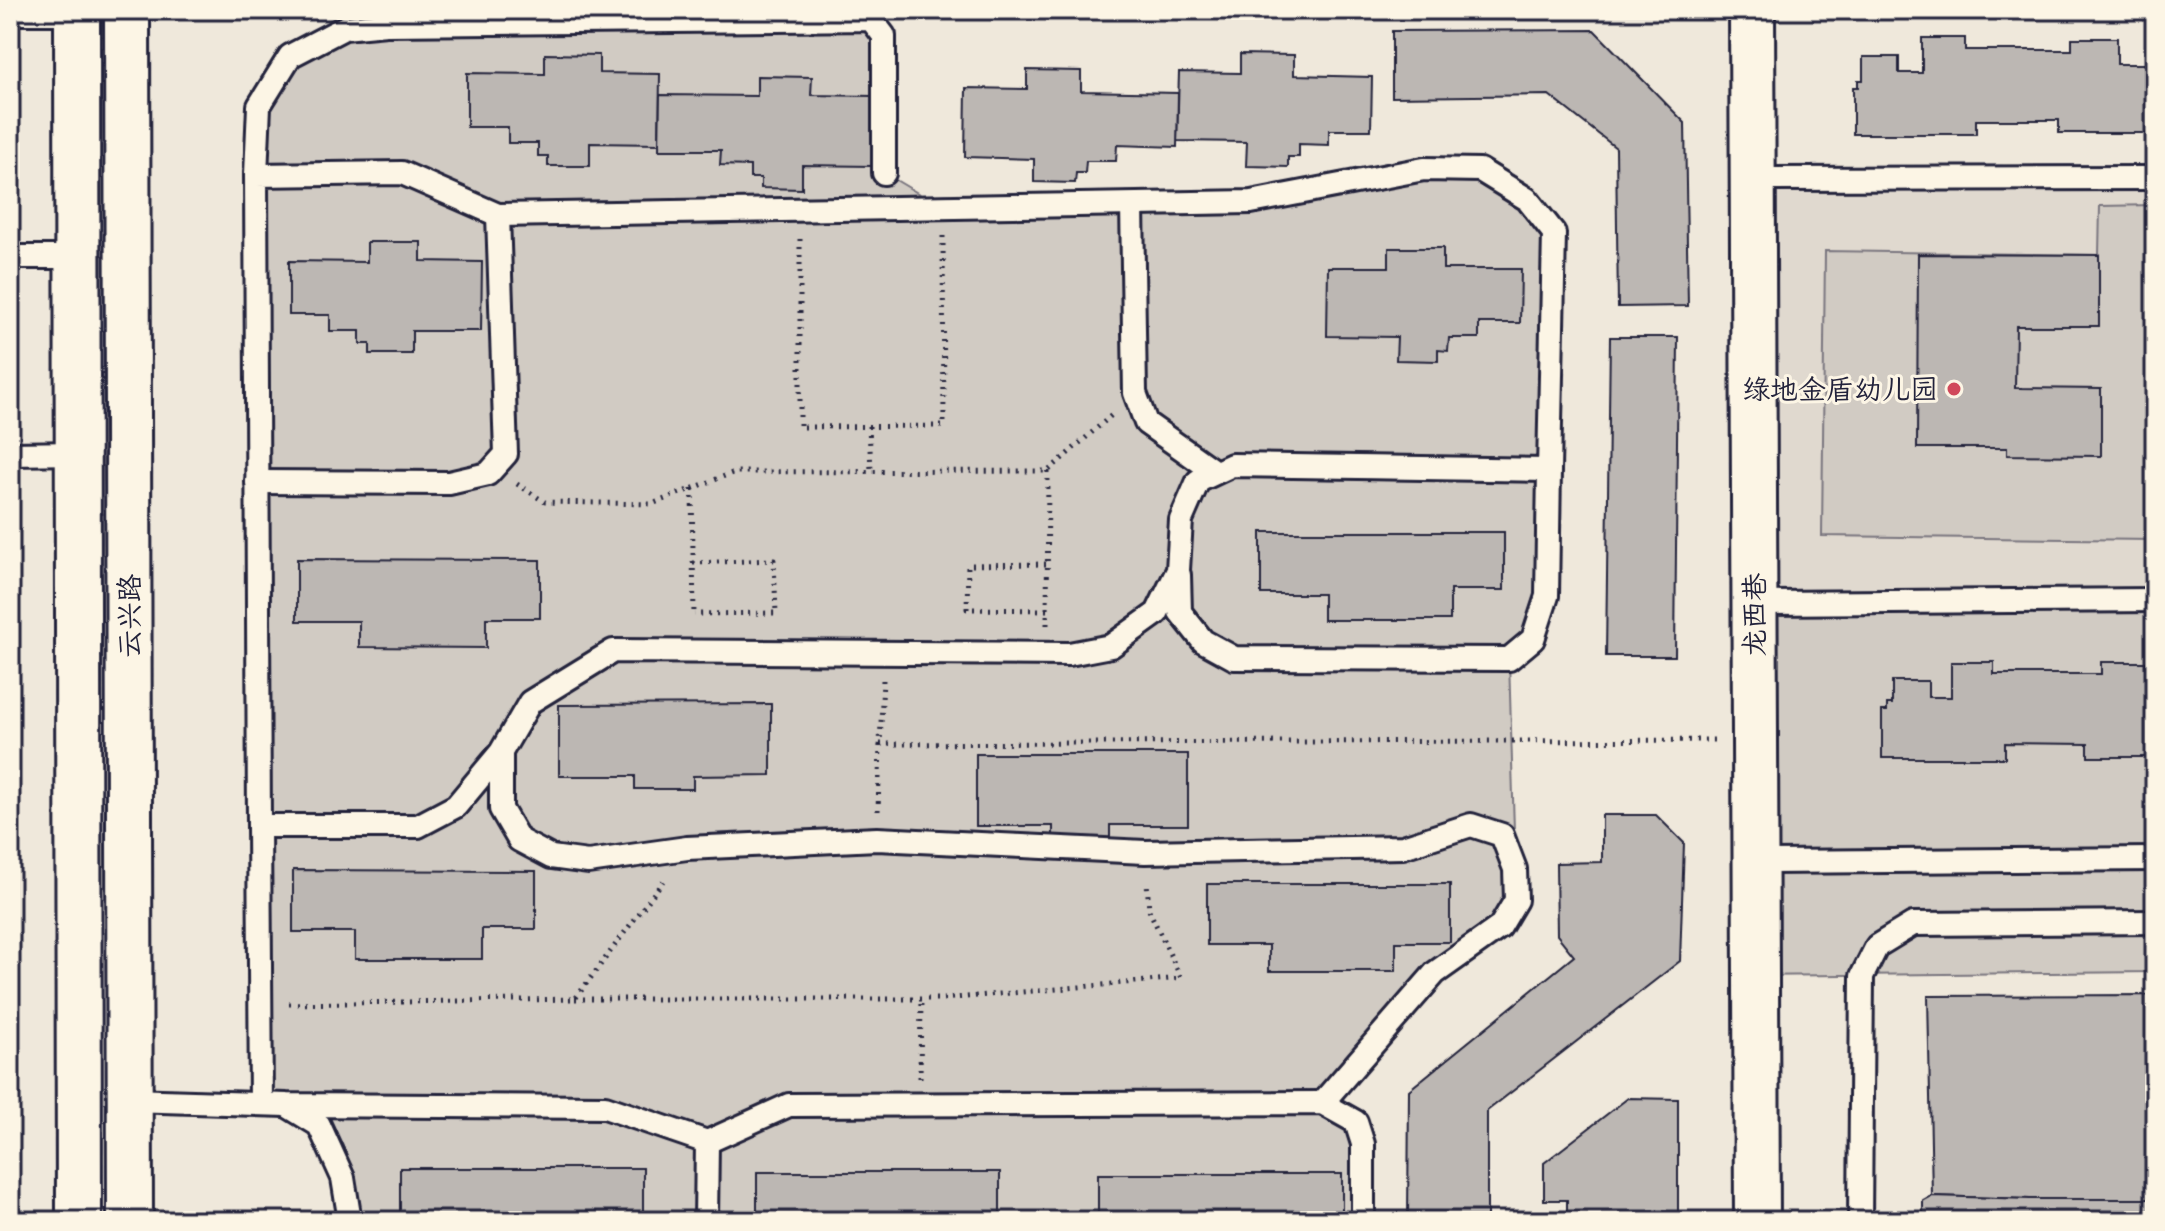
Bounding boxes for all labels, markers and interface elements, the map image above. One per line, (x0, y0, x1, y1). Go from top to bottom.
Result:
place label: 绿地金盾幼儿园 (1742, 365, 1938, 414)
marker: 绿地金盾幼儿园 (1945, 380, 1963, 398)
street label: 龙西巷 (1730, 572, 1779, 657)
street label: 云兴路 (105, 574, 154, 658)

